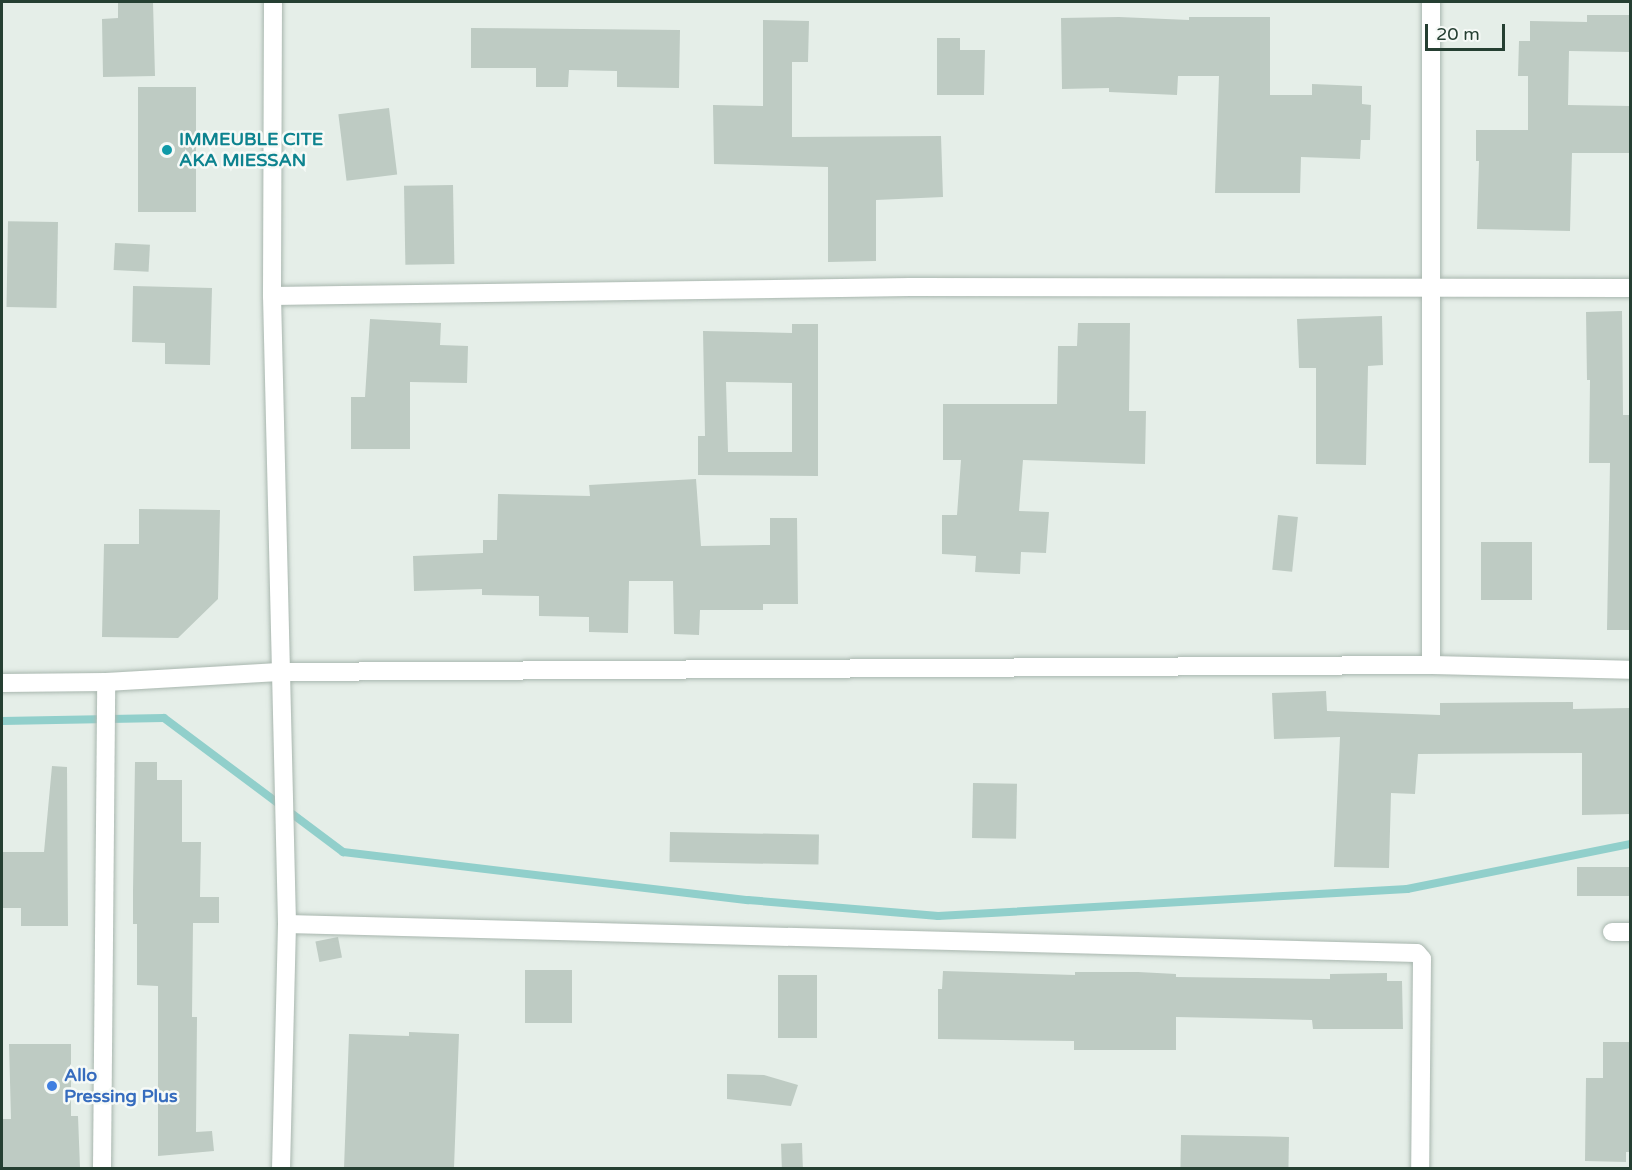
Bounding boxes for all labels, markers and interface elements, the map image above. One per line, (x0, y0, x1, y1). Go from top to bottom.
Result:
scale bar (1428, 12, 1508, 50)
text: 20 m (1436, 23, 1480, 45)
place label: IMMEUBLE CITE AKA MIESSAN (179, 129, 323, 172)
marker: IMMEUBLE CITE AKA MIESSAN (160, 143, 174, 157)
place label: Allo Pressing Plus (64, 1065, 178, 1108)
marker: Allo Pressing Plus (45, 1079, 59, 1093)

